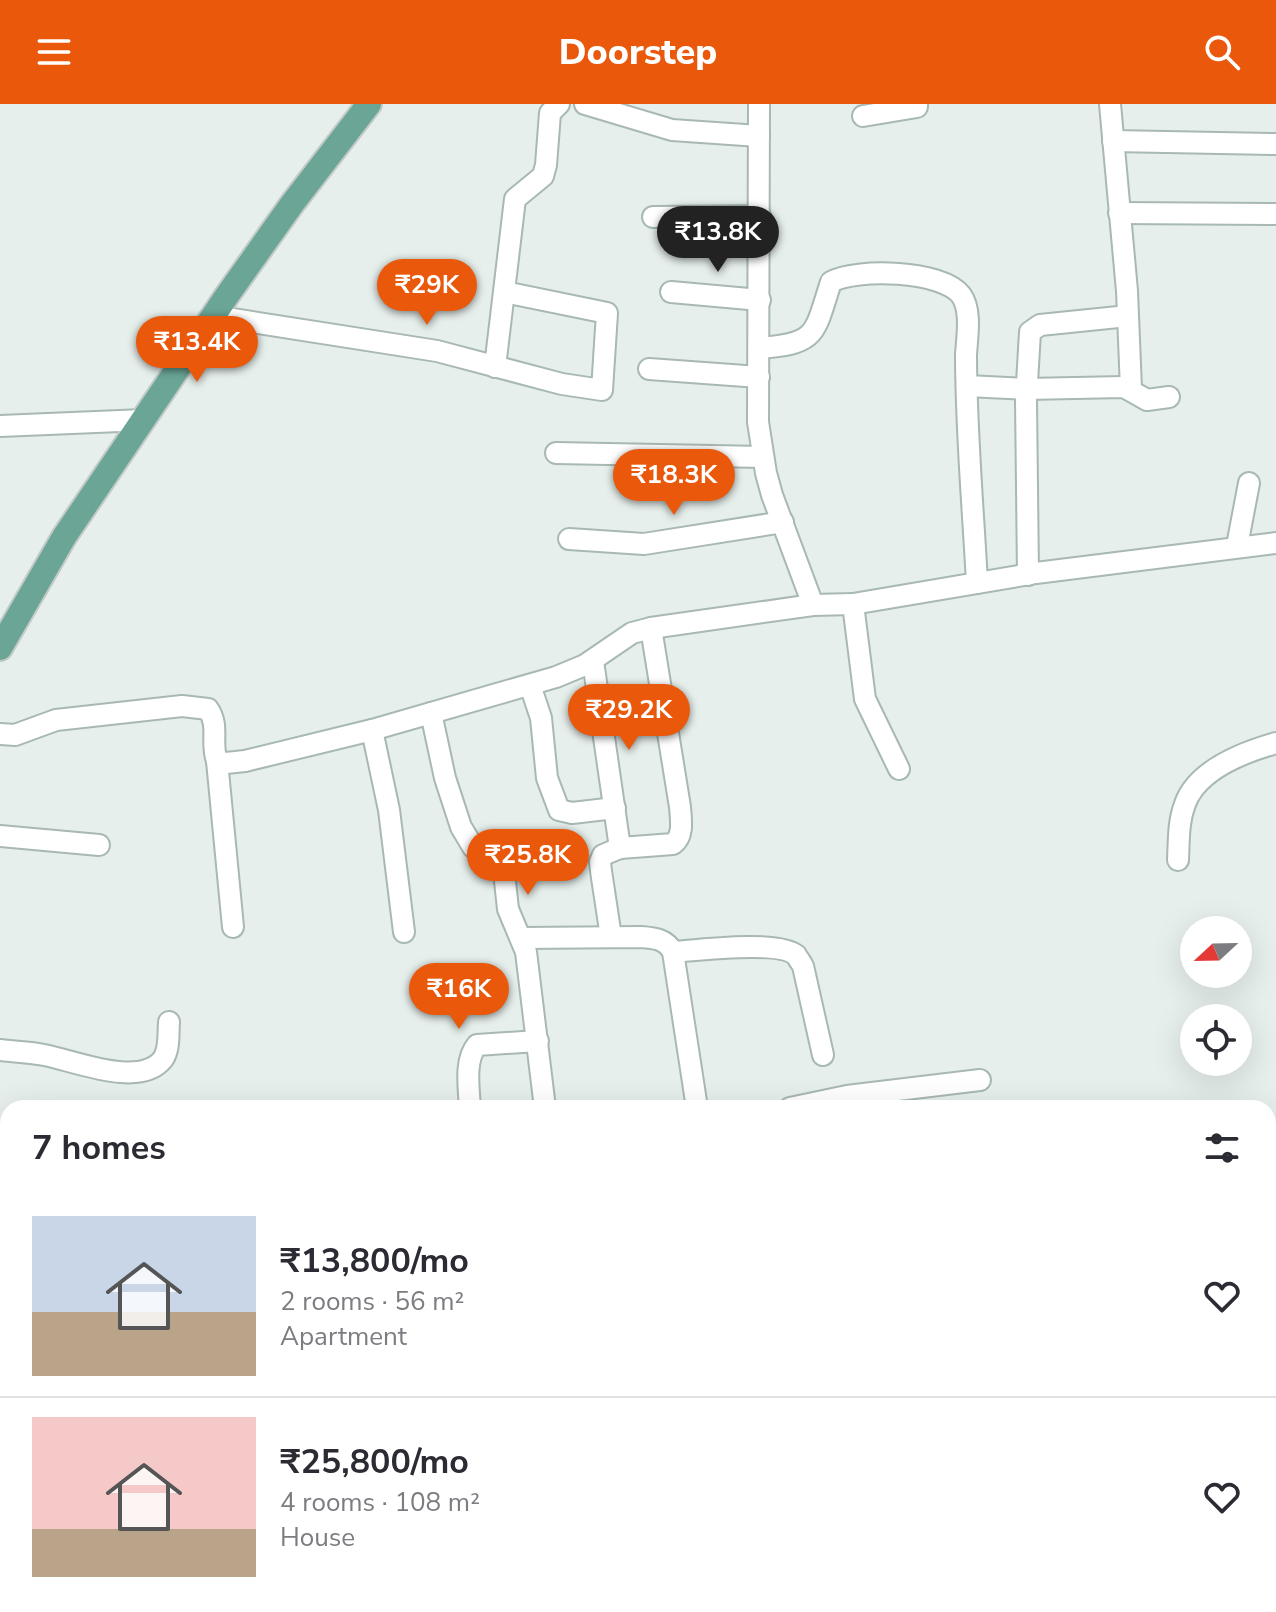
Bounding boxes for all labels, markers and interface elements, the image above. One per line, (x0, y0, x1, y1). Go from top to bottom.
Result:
text: Doorstep (559, 28, 717, 77)
icon: menu (32, 30, 76, 74)
icon: search (1200, 30, 1244, 74)
pin: ₹13.8K (653, 206, 783, 274)
text: ₹13.8K (675, 214, 761, 249)
pin: ₹29K (380, 259, 474, 327)
text: ₹29K (395, 267, 459, 302)
pin: ₹13.4K (132, 316, 262, 384)
text: ₹13.4K (154, 324, 240, 359)
pin: ₹18.3K (609, 449, 739, 517)
text: ₹18.3K (631, 457, 717, 492)
pin: ₹29.2K (564, 684, 694, 752)
text: ₹29.2K (586, 692, 672, 727)
pin: ₹25.8K (463, 829, 593, 897)
text: ₹25.8K (485, 837, 571, 872)
north arrow (1180, 916, 1252, 988)
map controls (1180, 916, 1252, 1076)
pin: ₹16K (412, 963, 506, 1031)
text: ₹16K (427, 971, 491, 1006)
button: locate (1180, 1004, 1252, 1076)
text: 7 homes (32, 1125, 166, 1171)
icon: filters (1200, 1126, 1244, 1170)
text: ₹13,800/mo (280, 1238, 469, 1284)
icon: home (96, 1248, 192, 1344)
icon: heart (1200, 1274, 1244, 1318)
text: 2 rooms · 56 m² (280, 1284, 464, 1319)
text: Apartment (280, 1319, 407, 1354)
text: ₹25,800/mo (280, 1439, 469, 1485)
icon: home (96, 1449, 192, 1545)
icon: heart (1200, 1475, 1244, 1519)
text: 4 rooms · 108 m² (280, 1485, 480, 1520)
text: House (280, 1520, 355, 1555)

